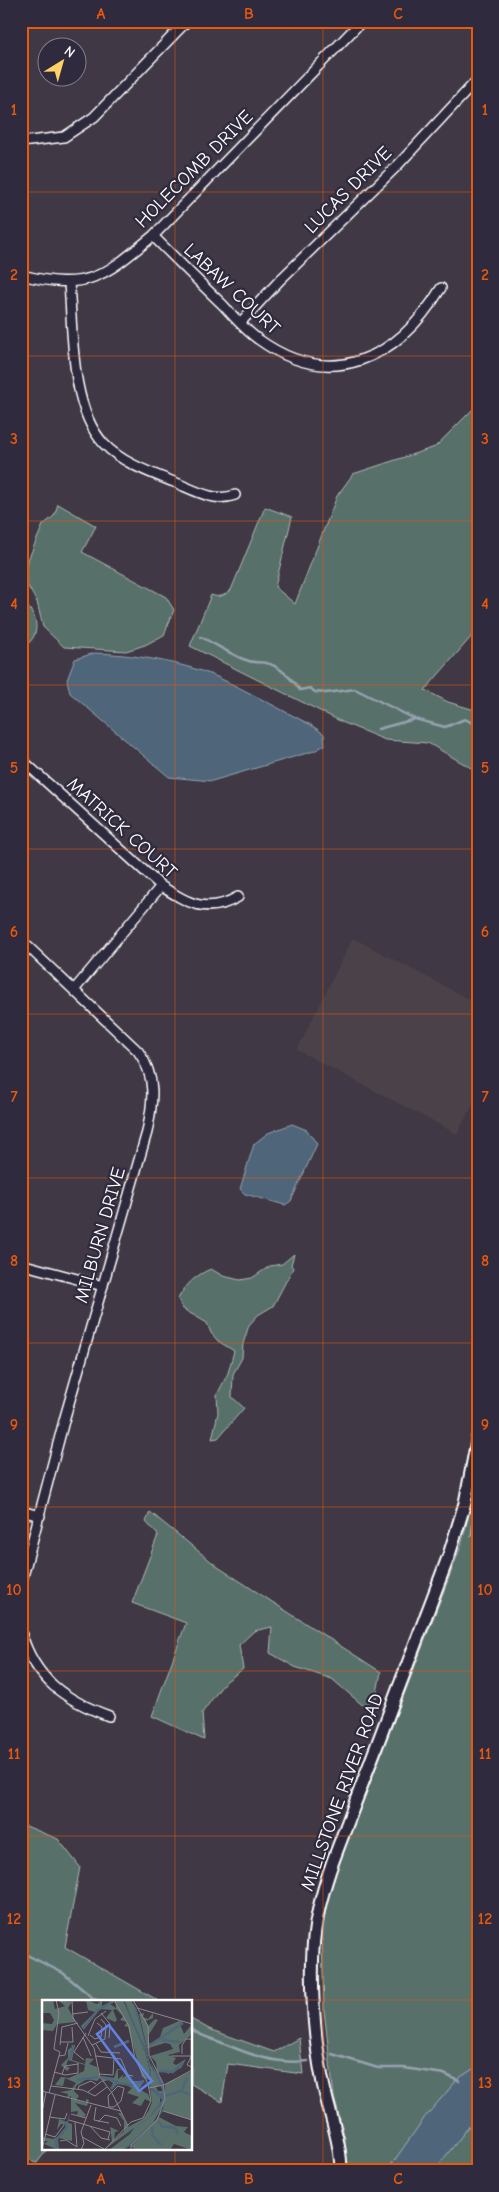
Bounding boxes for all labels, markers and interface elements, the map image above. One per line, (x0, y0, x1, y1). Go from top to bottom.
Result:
text: A (97, 5, 106, 23)
text: B (244, 5, 254, 23)
text: C (393, 5, 403, 23)
north arrow (38, 38, 88, 88)
text: N (61, 42, 78, 62)
text: 1 (11, 101, 17, 119)
text: 1 (482, 101, 488, 119)
street label: HOLECOMB DRIVE (131, 106, 257, 232)
street label: LUCAS DRIVE (300, 142, 396, 238)
street label: LABAW COURT (179, 239, 285, 339)
text: 2 (10, 266, 18, 284)
text: 2 (481, 266, 489, 284)
text: 3 (10, 430, 18, 448)
text: 3 (481, 430, 489, 448)
text: 4 (10, 595, 18, 613)
text: 4 (481, 595, 489, 613)
text: 5 (10, 759, 18, 777)
text: 5 (481, 759, 489, 777)
street label: MATRICK COURT (62, 773, 182, 883)
text: 6 (10, 923, 18, 941)
text: 6 (481, 923, 489, 941)
text: 7 (10, 1088, 18, 1106)
text: 7 (481, 1088, 489, 1106)
street label: MILBURN DRIVE (70, 1165, 130, 1305)
text: 8 (10, 1252, 18, 1270)
text: 8 (481, 1252, 489, 1270)
text: 9 (10, 1416, 18, 1434)
text: 9 (481, 1416, 489, 1434)
text: 10 (6, 1581, 22, 1599)
text: 10 (477, 1581, 493, 1599)
street label: MILLSTONE RIVER ROAD (296, 1690, 388, 1894)
text: 11 (8, 1745, 20, 1763)
text: 11 (479, 1745, 491, 1763)
text: 12 (7, 1910, 21, 1928)
text: 12 (478, 1910, 492, 1928)
inset map (42, 2000, 192, 2150)
text: 13 (7, 2074, 21, 2092)
text: 13 (478, 2074, 492, 2092)
text: A (97, 2170, 106, 2188)
text: B (244, 2170, 254, 2188)
text: C (393, 2170, 403, 2188)

